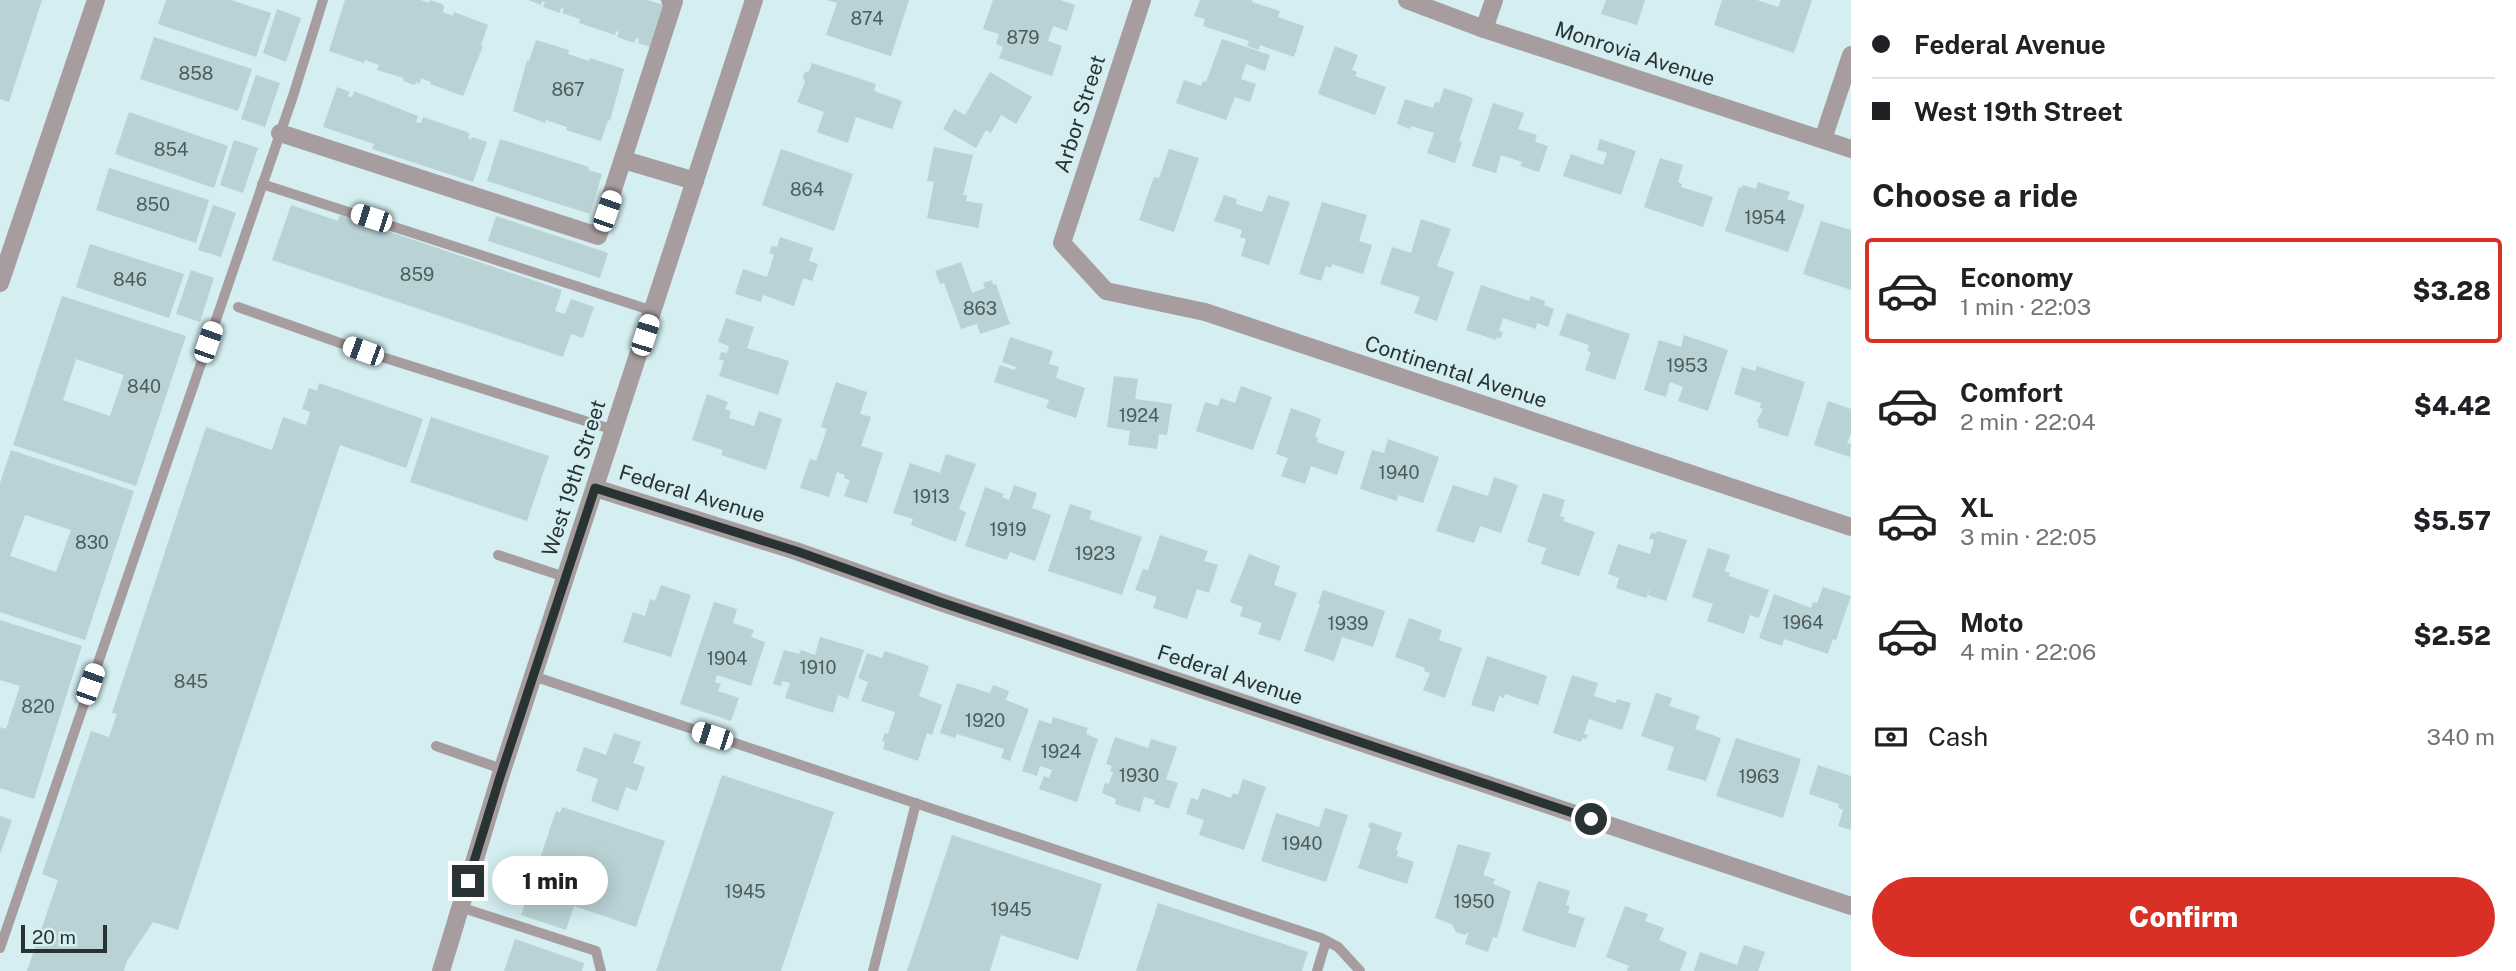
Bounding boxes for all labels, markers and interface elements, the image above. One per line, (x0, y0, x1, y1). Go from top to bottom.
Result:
house number: 874 (851, 8, 883, 29)
street label: Monrovia Avenue (1552, 16, 1718, 91)
house number: 879 (1006, 27, 1040, 48)
text: Federal Avenue (1914, 29, 2106, 60)
street label: Arbor Street (1049, 52, 1110, 176)
house number: 858 (179, 63, 213, 84)
house number: 867 (551, 79, 585, 100)
text: West 19th Street (1914, 96, 2123, 127)
house number: 854 (154, 139, 188, 160)
text: Choose a ride (1872, 177, 2078, 214)
house number: 864 (790, 179, 824, 200)
car (591, 188, 624, 234)
house number: 850 (136, 194, 170, 215)
car (348, 202, 395, 234)
house number: 1954 (1744, 207, 1786, 228)
icon: car (1876, 259, 1939, 322)
text: Economy (1960, 262, 2073, 293)
house number: 859 (400, 264, 434, 285)
house number: 846 (113, 269, 147, 290)
text: $3.28 (2413, 275, 2491, 306)
text: 1 min · 22:03 (1960, 293, 2091, 320)
house number: 863 (963, 298, 997, 319)
car (629, 312, 662, 358)
car (192, 319, 225, 365)
street label: Continental Avenue (1362, 330, 1551, 413)
car (340, 334, 387, 368)
house number: 1953 (1666, 355, 1708, 376)
icon: car (1876, 374, 1939, 437)
house number: 840 (127, 376, 161, 397)
text: Comfort (1960, 377, 2063, 408)
text: $4.42 (2414, 390, 2491, 421)
street label: West 19th Street (536, 397, 611, 559)
house number: 1924 (1119, 405, 1159, 426)
text: 2 min · 22:04 (1960, 408, 2096, 435)
street label: Federal Avenue (616, 459, 768, 528)
house number: 1940 (1379, 462, 1419, 483)
house number: 1913 (912, 486, 950, 507)
icon: car (1876, 489, 1939, 552)
text: XL (1960, 492, 1994, 523)
text: $5.57 (2413, 505, 2491, 536)
house number: 1919 (989, 519, 1027, 540)
text: 3 min · 22:05 (1960, 523, 2097, 550)
house number: 830 (75, 532, 109, 553)
house number: 1923 (1075, 543, 1115, 564)
icon: car (1876, 604, 1939, 667)
text: Moto (1960, 607, 2023, 638)
house number: 1964 (1783, 612, 1823, 633)
house number: 1939 (1328, 613, 1368, 634)
text: $2.52 (2414, 620, 2491, 651)
text: 4 min · 22:06 (1960, 638, 2096, 665)
street label: Federal Avenue (1154, 639, 1306, 710)
house number: 1904 (707, 648, 747, 669)
house number: 1910 (800, 657, 836, 678)
car (74, 661, 107, 707)
house number: 845 (174, 671, 208, 692)
house number: 820 (21, 696, 55, 717)
house number: 1920 (965, 710, 1005, 731)
icon: cash (1872, 718, 1910, 756)
car (689, 720, 736, 752)
text: Cash (1928, 721, 1988, 752)
text: 340 m (2427, 723, 2495, 750)
house number: 1924 (1041, 741, 1081, 762)
house number: 1930 (1119, 765, 1159, 786)
house number: 1963 (1739, 766, 1779, 787)
route start (1575, 803, 1607, 835)
house number: 1940 (1282, 833, 1322, 854)
callout: 1 min (492, 856, 608, 906)
route end (452, 865, 484, 897)
text: 1 min (522, 867, 578, 894)
button: Confirm (1872, 877, 2495, 957)
house number: 1945 (724, 881, 766, 902)
house number: 1950 (1453, 891, 1495, 912)
house number: 1945 (990, 899, 1032, 920)
scale bar (21, 922, 107, 954)
text: 20 m (32, 926, 76, 948)

